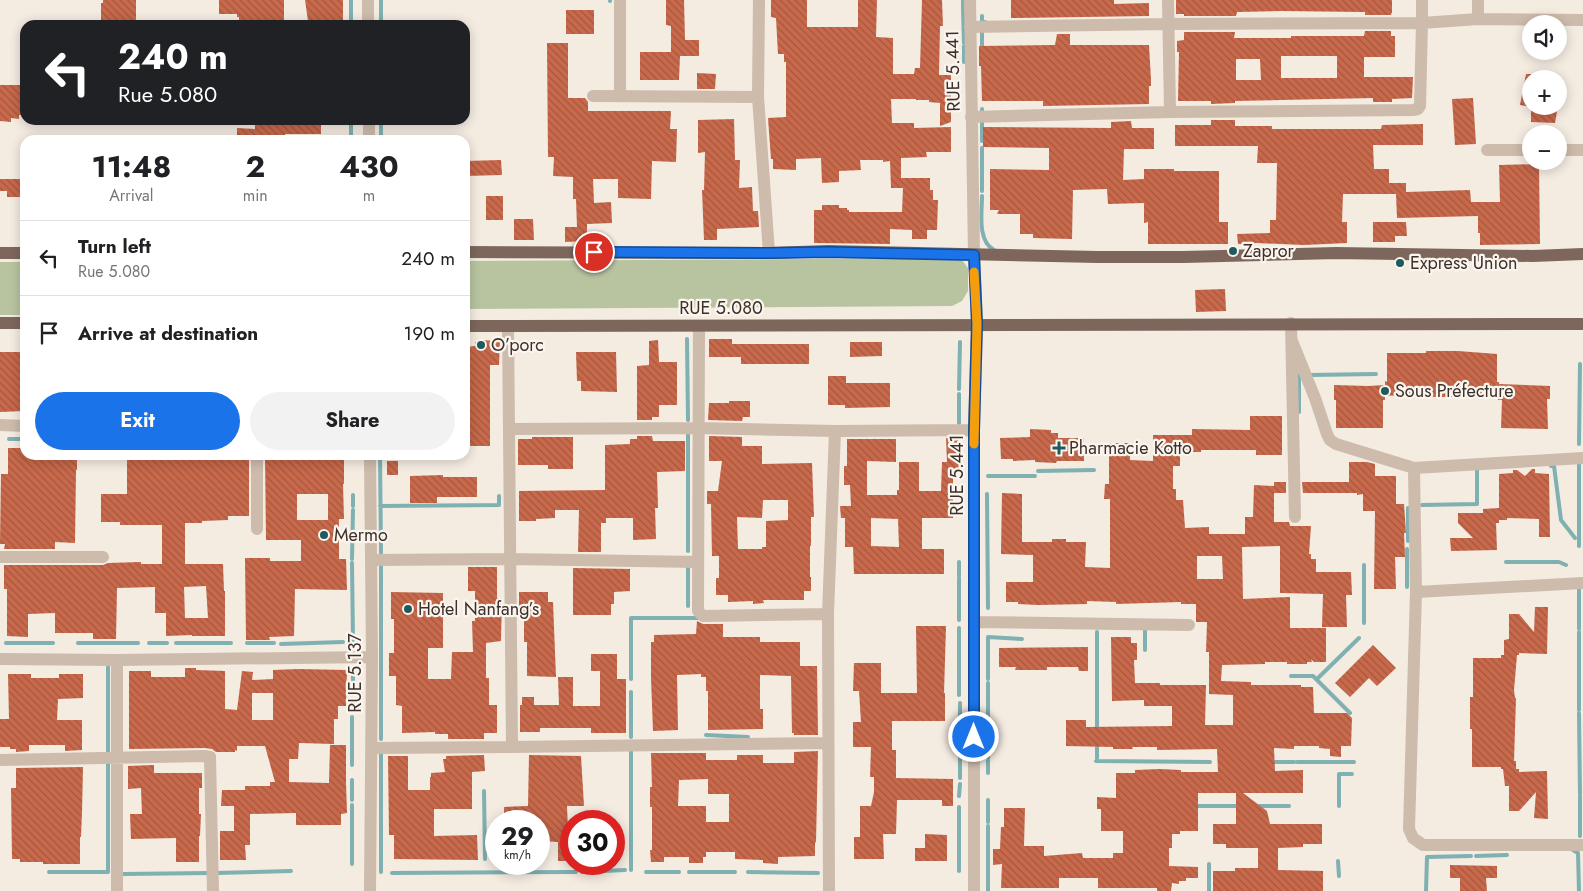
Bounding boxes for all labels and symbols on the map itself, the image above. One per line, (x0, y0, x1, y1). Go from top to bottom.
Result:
street label: RUE 5.441 (939, 30, 967, 112)
pin (573, 231, 615, 273)
place label: Zapror (1243, 238, 1294, 264)
marker: Zapror (1227, 245, 1239, 257)
place label: Express Union (1410, 250, 1517, 276)
marker: Express Union (1394, 257, 1406, 269)
street label: RUE 5.080 (679, 295, 763, 321)
place label: O’porc (491, 332, 544, 358)
marker: O’porc (475, 339, 487, 351)
place label: Sous Préfecture (1395, 378, 1513, 404)
marker: Sous Préfecture (1379, 385, 1391, 397)
street label: RUE 5.441 (944, 434, 970, 516)
place label: Pharmacie Kotto (1069, 435, 1192, 461)
marker: Pharmacie Kotto (1053, 442, 1065, 454)
place label: Mermo (334, 522, 388, 548)
marker: Mermo (318, 529, 330, 541)
place label: Hotel Nanfang’s (418, 596, 539, 622)
marker: Hotel Nanfang’s (402, 603, 414, 615)
street label: RUE 5.137 (342, 633, 368, 713)
position arrow (947, 710, 999, 762)
speed limit sign: 30 (560, 810, 625, 875)

